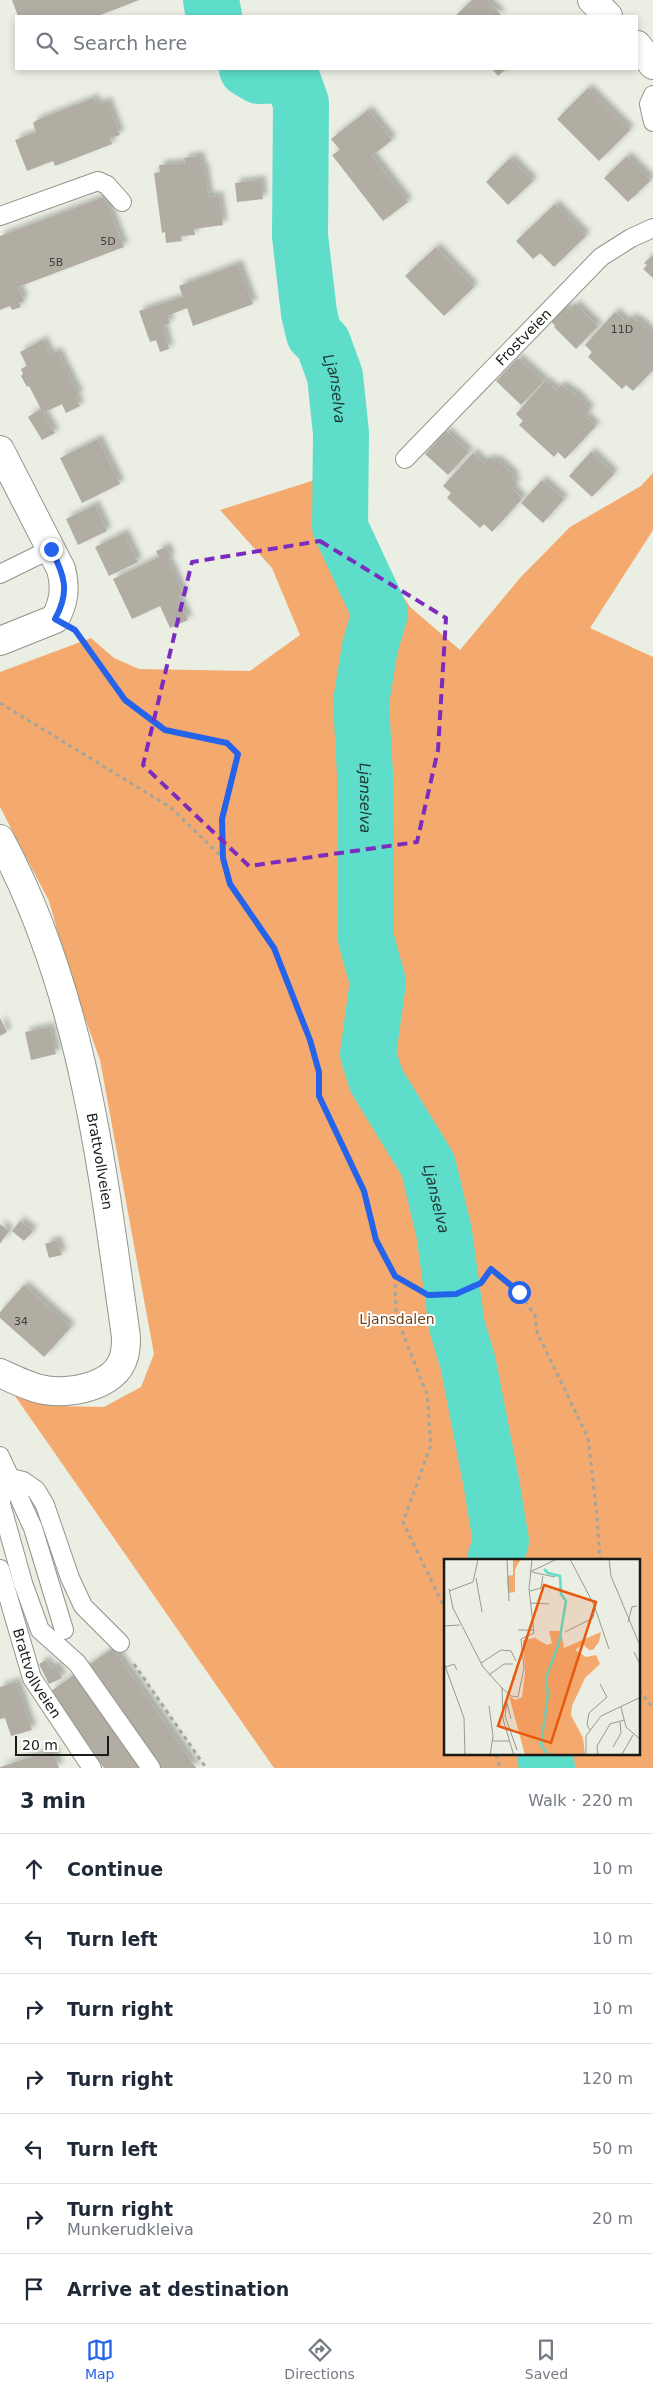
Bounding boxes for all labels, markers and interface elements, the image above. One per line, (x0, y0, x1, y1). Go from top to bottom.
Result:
search box (15, 15, 638, 70)
icon: search (33, 29, 61, 57)
text: Search here (73, 32, 187, 54)
house number: 5D (100, 235, 116, 248)
house number: 5B (49, 256, 63, 269)
street label: Frostveien (493, 306, 554, 368)
house number: 11D (611, 323, 633, 336)
water label: Ljanselva (319, 351, 349, 424)
route end (40, 538, 63, 561)
water label: Ljanselva (355, 762, 374, 833)
street label: Brattvollveien (84, 1112, 116, 1211)
water label: Ljanselva (419, 1162, 453, 1235)
route start (508, 1281, 531, 1304)
park label: Ljansdalen (359, 1311, 435, 1327)
house number: 34 (14, 1315, 28, 1328)
inset map (444, 1559, 640, 1756)
street label: Brattvollveien (10, 1626, 64, 1721)
scale bar (15, 1733, 109, 1756)
text: 20 m (22, 1737, 58, 1753)
text: 3 min (20, 1789, 86, 1813)
text: Walk · 220 m (528, 1791, 633, 1810)
icon: ahead (20, 1855, 48, 1883)
text: Continue (67, 1858, 163, 1880)
text: 10 m (592, 1859, 633, 1878)
icon: left (20, 1925, 48, 1953)
text: Turn left (67, 1928, 158, 1950)
text: 10 m (592, 1929, 633, 1948)
icon: right (20, 1995, 48, 2023)
text: Turn right (67, 1998, 173, 2020)
text: 10 m (592, 1999, 633, 2018)
icon: right (20, 2065, 48, 2093)
text: Turn right (67, 2068, 173, 2090)
text: 120 m (582, 2069, 633, 2088)
icon: left (20, 2135, 48, 2163)
text: Turn left (67, 2138, 158, 2160)
text: 50 m (592, 2139, 633, 2158)
text: Turn right (67, 2198, 173, 2220)
icon: right (20, 2205, 48, 2233)
text: 20 m (592, 2209, 633, 2228)
text: Munkerudkleiva (67, 2220, 194, 2239)
icon: arrive (20, 2275, 48, 2303)
text: Arrive at destination (67, 2278, 289, 2300)
tab: Map (85, 2336, 114, 2382)
tab: Directions (284, 2336, 355, 2382)
tab: Saved (525, 2336, 568, 2382)

